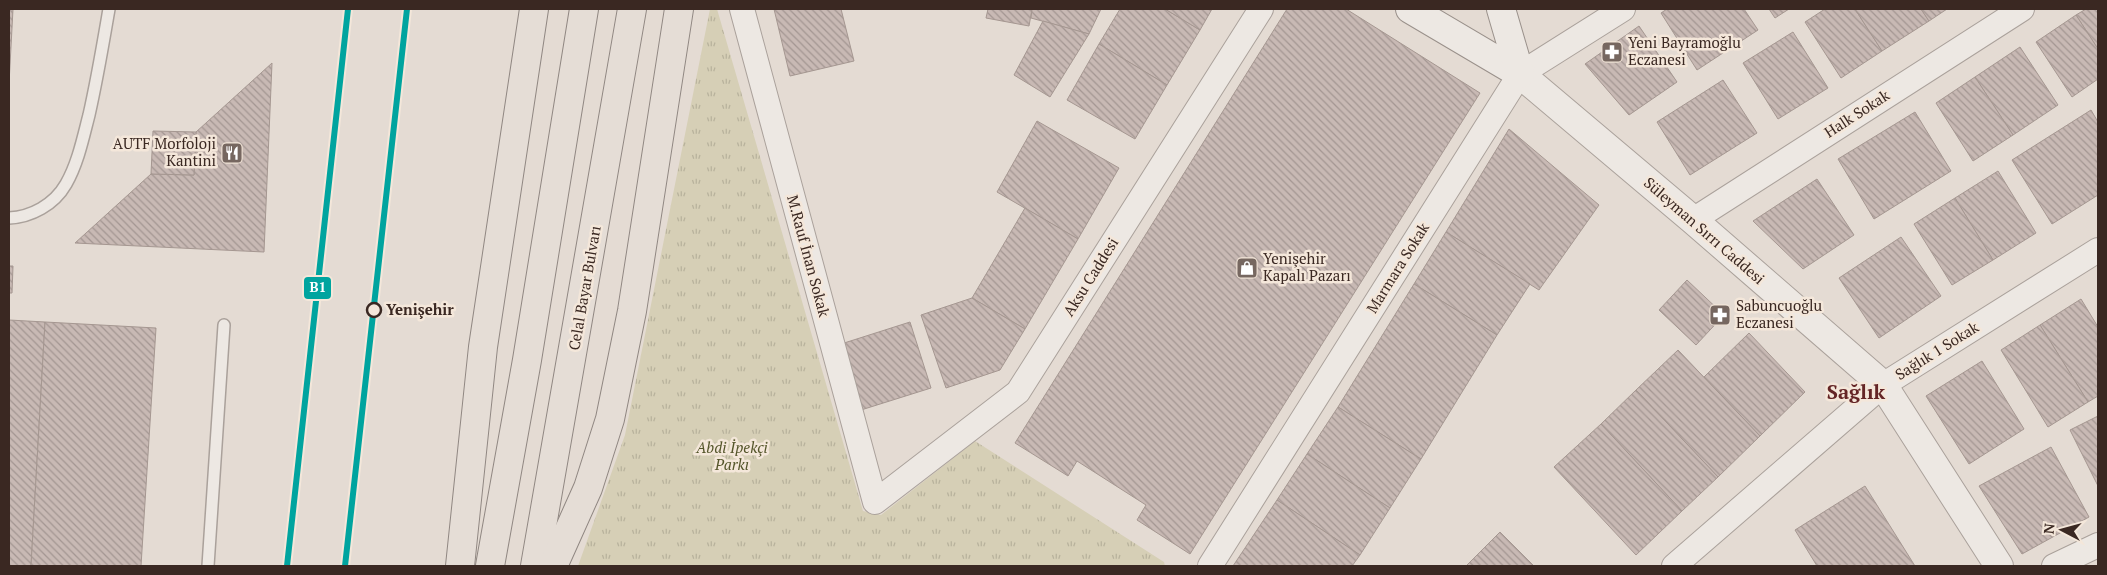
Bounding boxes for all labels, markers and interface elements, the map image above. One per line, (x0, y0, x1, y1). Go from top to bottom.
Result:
place label: Yeni Bayramoğlu Eczanesi (1628, 32, 1741, 69)
pharmacy icon: Yeni Bayramoğlu Eczanesi (1600, 40, 1624, 64)
street label: Halk Sokak (1820, 85, 1893, 142)
place label: AUTF Morfoloji Kantini (113, 133, 216, 170)
restaurant icon: AUTF Morfoloji Kantini (220, 141, 244, 165)
street label: Süleyman Sırrı Caddesi (1640, 172, 1769, 288)
street label: M.Rauf İnan Sokak (783, 193, 835, 319)
street label: Marmara Sokak (1361, 218, 1433, 317)
street label: Celal Bayar Bulvarı (563, 224, 605, 352)
street label: Aksu Caddesi (1058, 233, 1122, 320)
place label: Yenişehir Kapalı Pazarı (1263, 248, 1351, 285)
shop icon: Yenişehir Kapalı Pazarı (1235, 256, 1259, 280)
line badge: B1 (303, 276, 332, 300)
text: B1 (310, 277, 327, 296)
place label: Sabuncuoğlu Eczanesi (1736, 295, 1823, 332)
place label: Yenişehir (386, 299, 454, 319)
marker: Yenişehir (366, 302, 382, 318)
pharmacy icon: Sabuncuoğlu Eczanesi (1708, 303, 1732, 327)
street label: Sağlık 1 Sokak (1891, 316, 1982, 384)
district label: Sağlık (1827, 378, 1886, 405)
park label: Abdi İpekçi Parkı (695, 437, 769, 474)
north arrow (2037, 505, 2087, 555)
text: N (2039, 522, 2059, 535)

